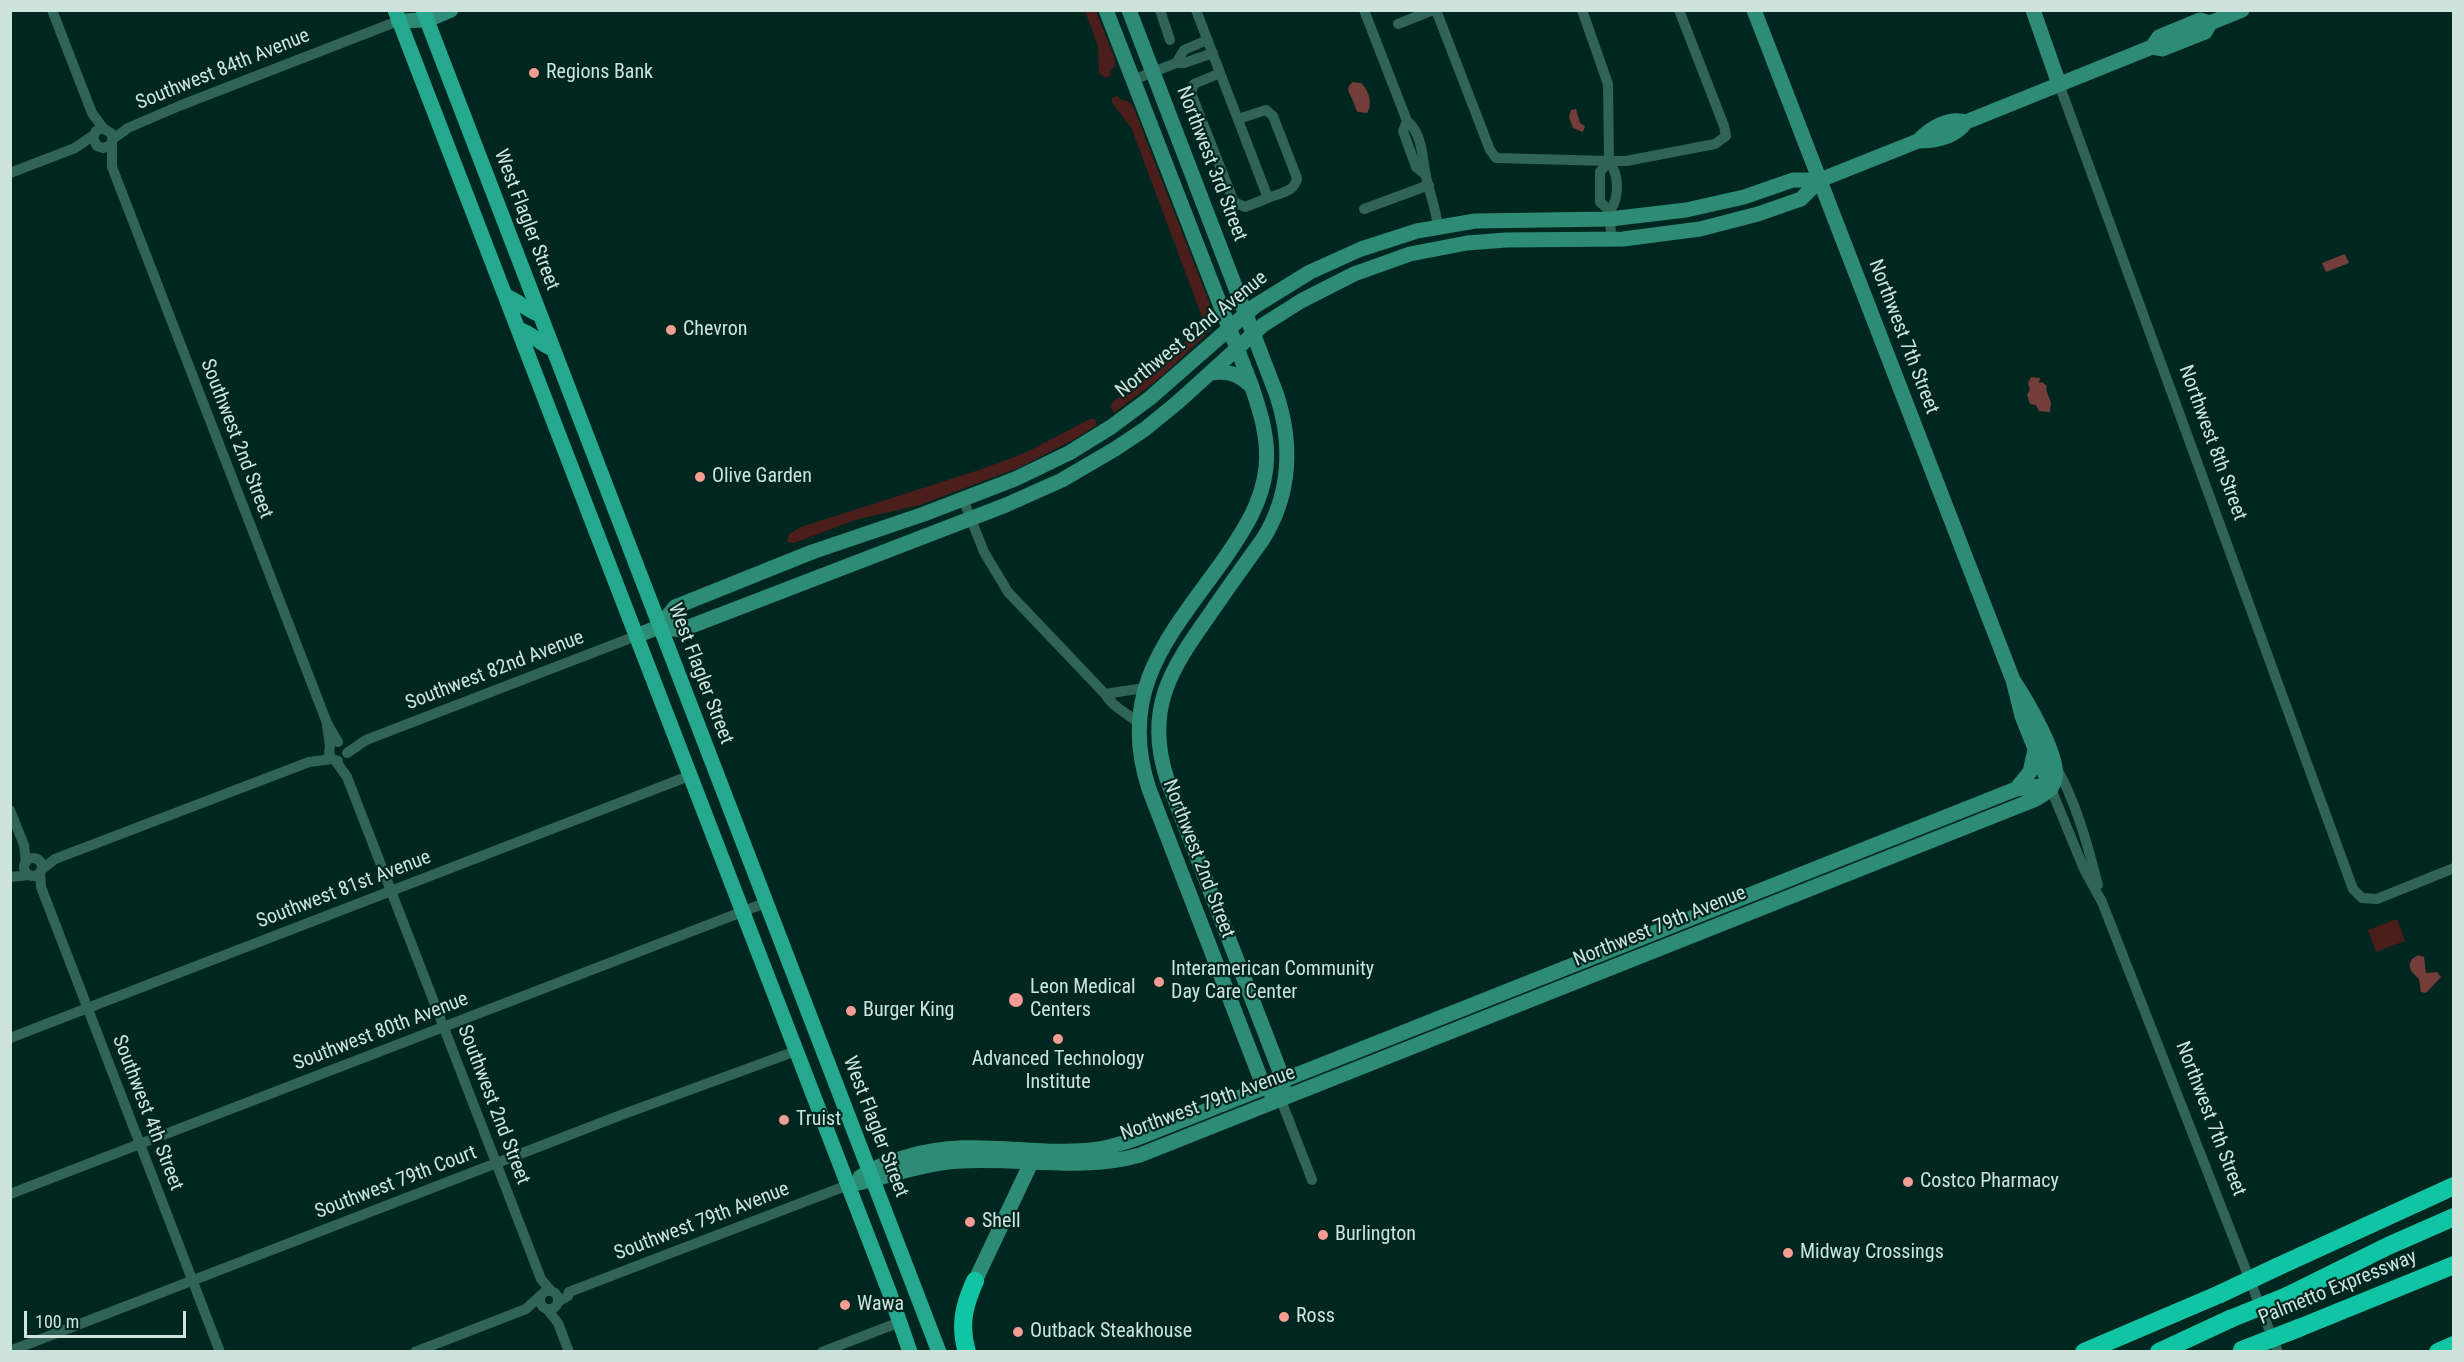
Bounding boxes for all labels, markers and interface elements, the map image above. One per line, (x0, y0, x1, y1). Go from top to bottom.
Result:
street label: Southwest 84th Avenue (133, 24, 313, 116)
place label: Regions Bank (546, 61, 653, 85)
marker: Regions Bank (527, 66, 541, 80)
street label: Northwest 3rd Street (1170, 83, 1252, 245)
street label: West Flagler Street (488, 146, 564, 294)
street label: Northwest 7th Street (1863, 256, 1943, 418)
street label: Northwest 82nd Avenue (1111, 266, 1273, 404)
place label: Chevron (683, 318, 747, 342)
marker: Chevron (664, 323, 678, 337)
street label: Southwest 2nd Street (195, 356, 277, 522)
street label: Northwest 8th Street (2173, 362, 2251, 524)
place label: Olive Garden (712, 465, 812, 489)
marker: Olive Garden (693, 470, 707, 484)
street label: West Flagler Street (662, 600, 738, 748)
street label: Southwest 82nd Avenue (402, 626, 588, 716)
street label: Northwest 2nd Street (1157, 776, 1239, 942)
street label: Southwest 81st Avenue (254, 846, 434, 934)
street label: Northwest 79th Avenue (1570, 881, 1750, 973)
place label: Interamerican Community Day Care Center (1171, 958, 1374, 1005)
marker: Interamerican Community Day Care Center (1152, 975, 1166, 989)
place label: Leon Medical Centers (1030, 976, 1136, 1023)
street label: Southwest 80th Avenue (290, 988, 472, 1076)
marker: Leon Medical Centers (1007, 991, 1025, 1009)
place label: Burger King (863, 999, 954, 1023)
marker: Burger King (844, 1004, 858, 1018)
street label: Southwest 2nd Street (452, 1022, 534, 1188)
street label: Southwest 4th Street (106, 1032, 188, 1194)
marker: Advanced Technology Institute (1051, 1032, 1065, 1046)
street label: Northwest 7th Street (2170, 1038, 2250, 1200)
place label: Advanced Technology Institute (972, 1048, 1144, 1095)
street label: West Flagler Street (837, 1053, 913, 1201)
street label: Northwest 79th Avenue (1117, 1061, 1299, 1147)
place label: Truist (796, 1108, 841, 1132)
marker: Truist (777, 1113, 791, 1127)
street label: Southwest 79th Court (312, 1141, 480, 1225)
place label: Costco Pharmacy (1920, 1170, 2059, 1194)
marker: Costco Pharmacy (1901, 1175, 1915, 1189)
street label: Southwest 79th Avenue (611, 1178, 793, 1266)
place label: Shell (982, 1210, 1021, 1234)
marker: Shell (963, 1215, 977, 1229)
place label: Burlington (1335, 1223, 1416, 1247)
marker: Burlington (1316, 1228, 1330, 1242)
place label: Midway Crossings (1800, 1241, 1944, 1265)
street label: Palmetto Expressway (2255, 1245, 2421, 1331)
marker: Midway Crossings (1781, 1246, 1795, 1260)
place label: Wawa (857, 1293, 904, 1317)
marker: Wawa (838, 1298, 852, 1312)
scale bar (27, 1299, 189, 1337)
place label: Ross (1296, 1305, 1335, 1329)
marker: Ross (1277, 1310, 1291, 1324)
text: 100 m (35, 1311, 79, 1332)
place label: Outback Steakhouse (1030, 1320, 1192, 1344)
marker: Outback Steakhouse (1011, 1325, 1025, 1339)

